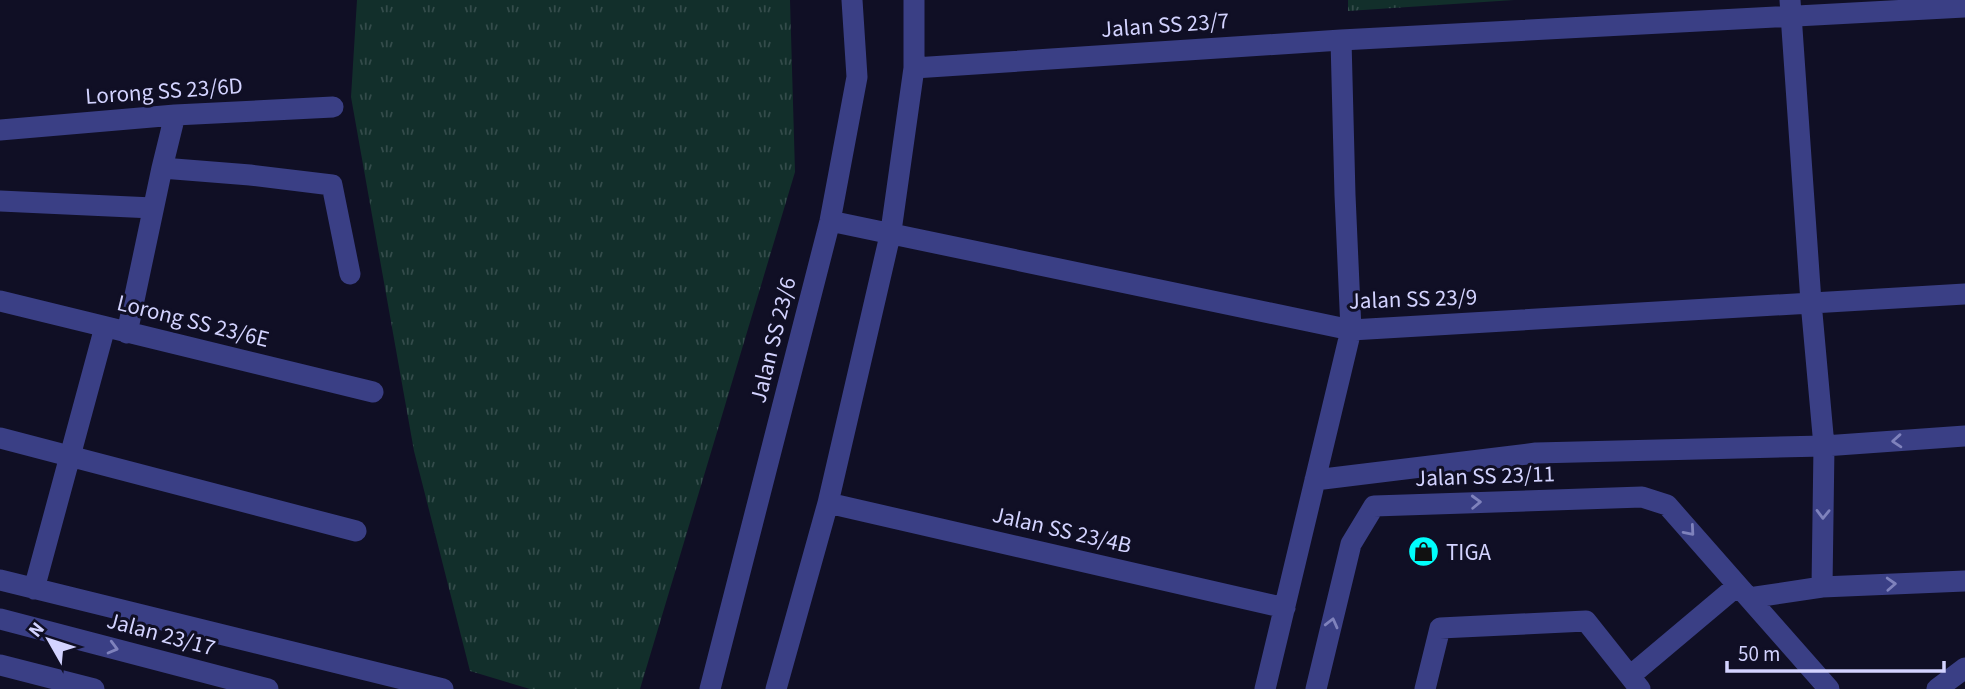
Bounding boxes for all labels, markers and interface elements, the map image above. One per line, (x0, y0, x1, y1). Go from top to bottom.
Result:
street label: Jalan SS 23/7 (1100, 4, 1230, 46)
street label: Lorong SS 23/6D (84, 69, 244, 113)
street label: Jalan SS 23/6 (741, 274, 805, 406)
street label: Jalan SS 23/9 (1348, 280, 1478, 318)
street label: Lorong SS 23/6E (113, 286, 273, 356)
one-way arrow (1891, 433, 1902, 448)
street label: Jalan SS 23/11 (1415, 457, 1555, 495)
one-way arrow (1470, 495, 1481, 510)
street label: Jalan SS 23/4B (989, 498, 1135, 562)
one-way arrow (1816, 509, 1831, 520)
one-way arrow (1682, 523, 1694, 536)
shop icon: TIGA (1406, 535, 1440, 569)
place label: TIGA (1446, 536, 1491, 569)
one-way arrow (1885, 577, 1896, 592)
street label: Jalan 23/17 (103, 604, 219, 664)
north arrow (14, 605, 84, 675)
text: N (22, 617, 51, 644)
one-way arrow (1324, 617, 1338, 629)
scale bar (1727, 630, 1944, 674)
text: 50 m (1738, 639, 1780, 669)
one-way arrow (107, 640, 119, 654)

